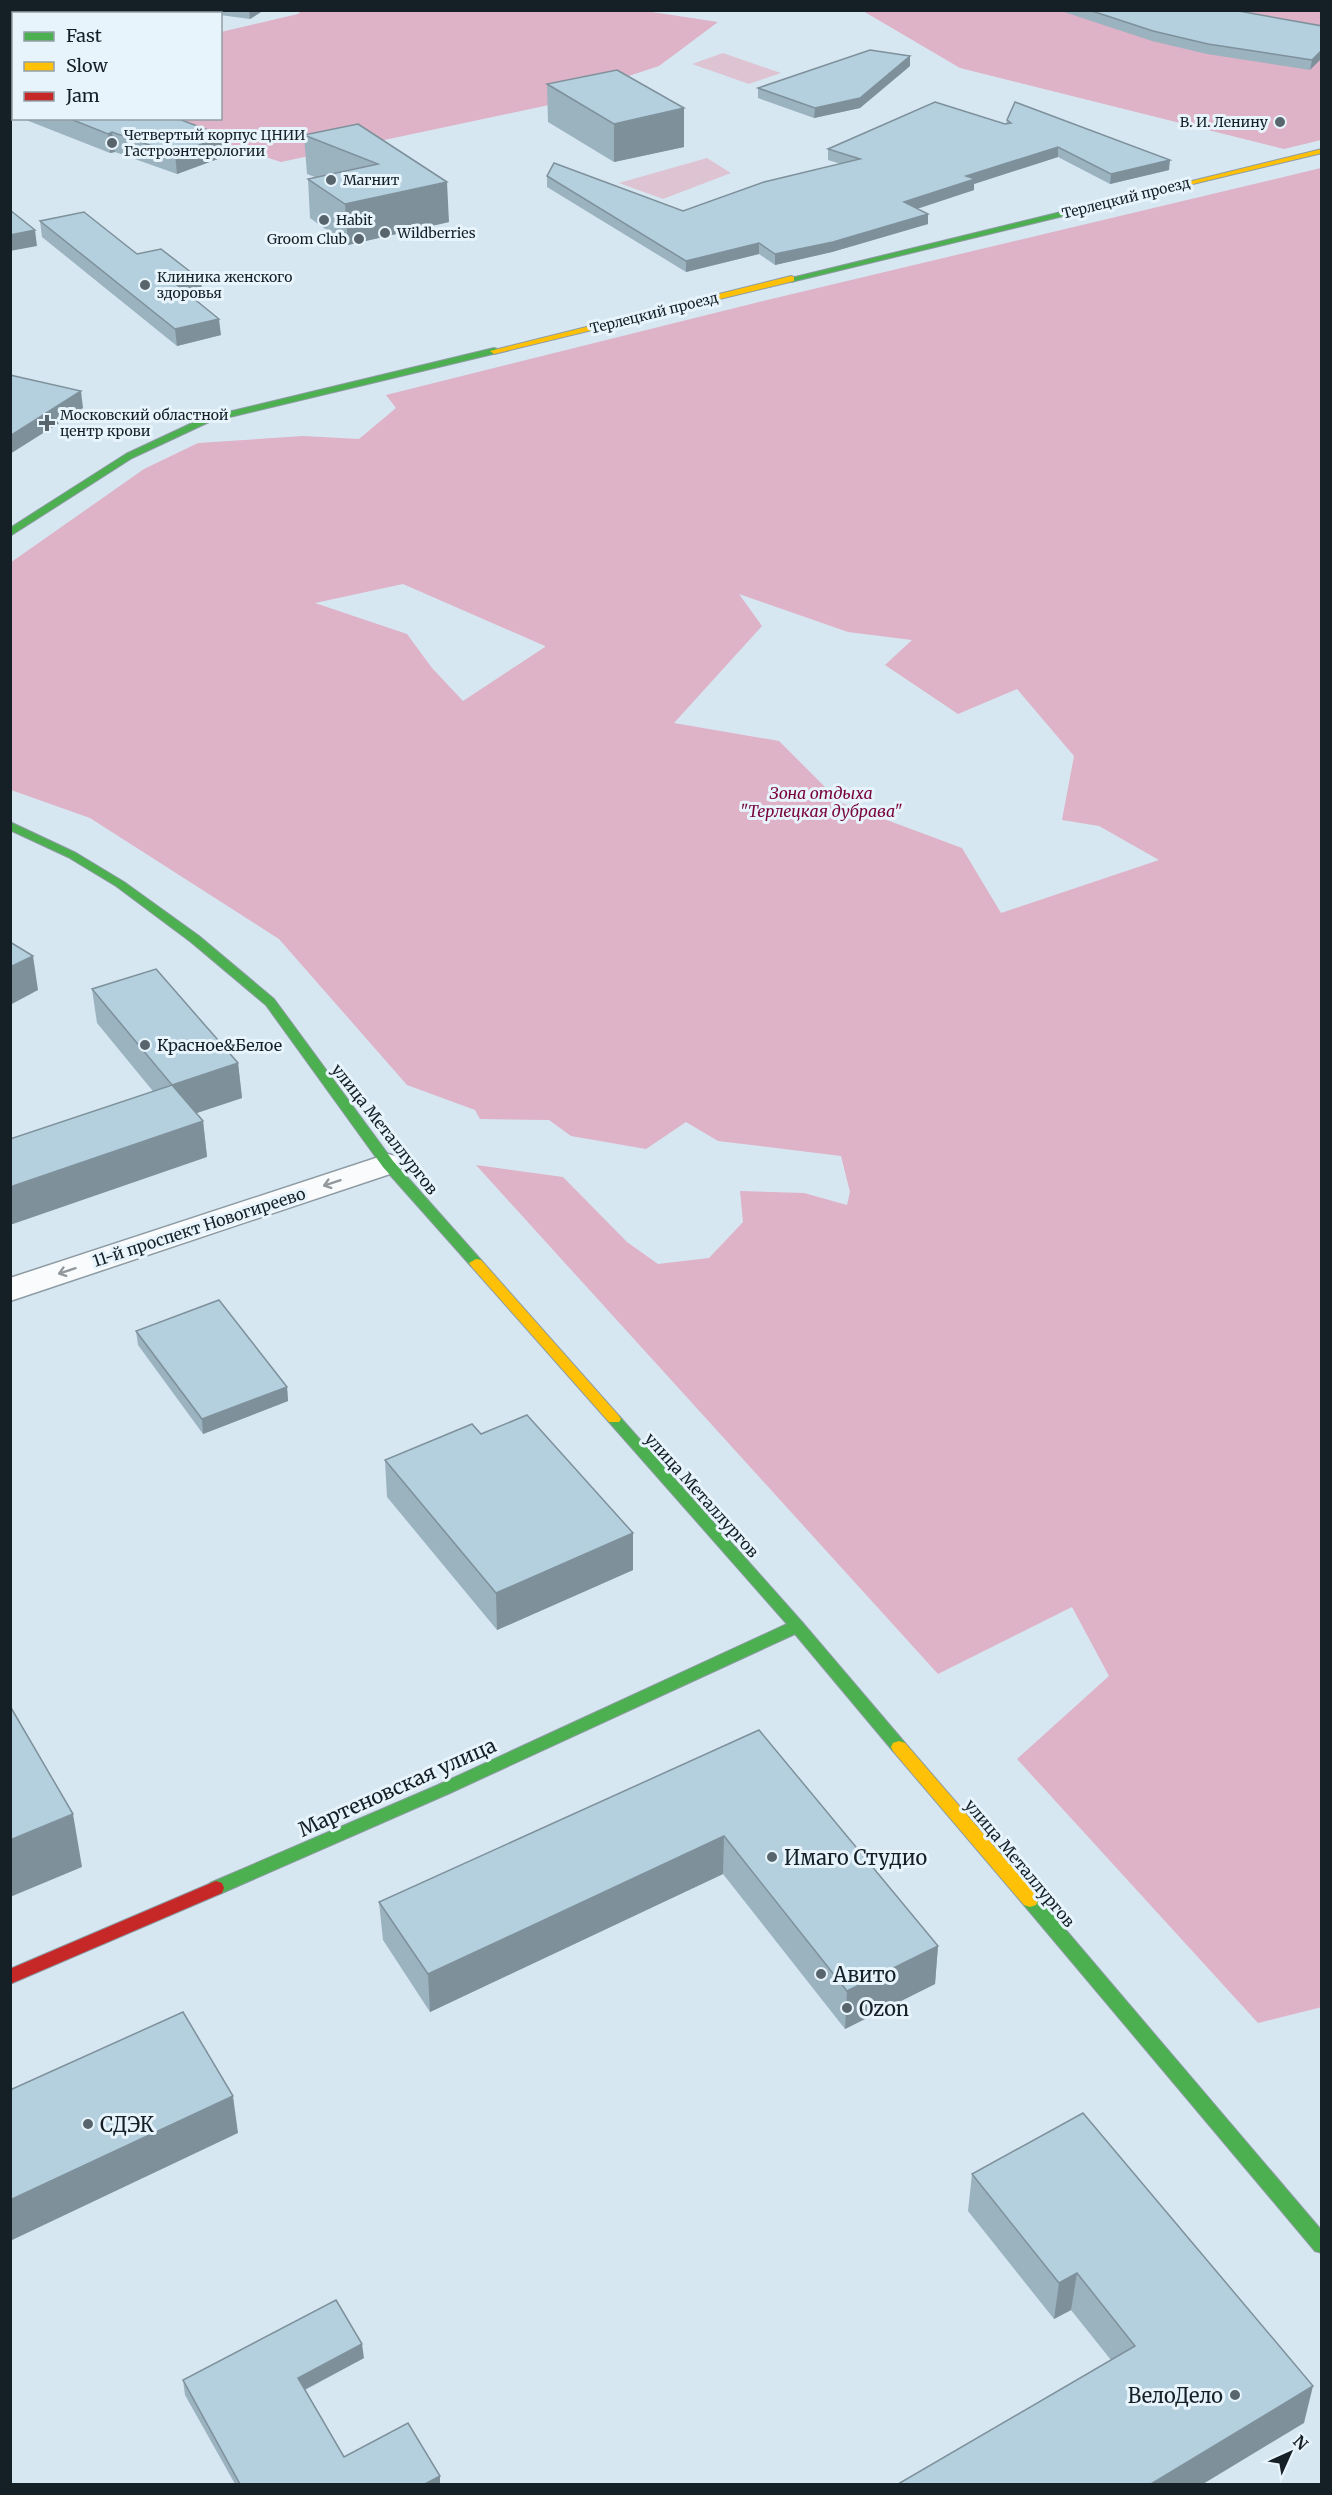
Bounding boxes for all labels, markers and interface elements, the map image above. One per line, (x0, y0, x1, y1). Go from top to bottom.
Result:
legend (12, 12, 222, 120)
text: Fast (66, 24, 102, 47)
text: Slow (66, 54, 109, 77)
text: Jam (65, 84, 100, 107)
place label: В. И. Ленину (1180, 113, 1269, 131)
marker: В. И. Ленину (1273, 115, 1287, 129)
place label: Четвертый корпус ЦНИИ Гастроэнтерологии (124, 126, 305, 160)
marker: Четвертый корпус ЦНИИ Гастроэнтерологии (105, 136, 119, 150)
place label: Магнит (343, 171, 400, 189)
marker: Магнит (324, 173, 338, 187)
street label: Терлецкий проезд (1060, 173, 1192, 223)
place label: Habit (336, 211, 373, 229)
marker: Habit (317, 213, 331, 227)
place label: Wildberries (396, 224, 476, 242)
marker: Wildberries (378, 226, 392, 240)
place label: Groom Club (267, 230, 347, 248)
marker: Groom Club (352, 232, 366, 246)
place label: Клиника женского здоровья (157, 268, 292, 302)
marker: Клиника женского здоровья (138, 278, 152, 292)
street label: Терлецкий проезд (588, 288, 720, 338)
place label: Московский областной центр крови (60, 406, 229, 440)
marker: Московский областной центр крови (38, 414, 56, 432)
park label: Зона отдыха "Терлецкая дубрава" (740, 783, 902, 821)
place label: Красное&Белое (157, 1035, 282, 1055)
marker: Красное&Белое (138, 1038, 152, 1052)
street label: улица Металлургов (328, 1060, 442, 1198)
one-way arrow (323, 1178, 342, 1189)
street label: 11-й проспект Новогиреево (90, 1183, 308, 1271)
one-way arrow (58, 1266, 77, 1277)
street label: улица Металлургов (641, 1429, 763, 1561)
street label: Мартеновская улица (294, 1732, 500, 1842)
street label: улица Металлургов (961, 1795, 1079, 1931)
place label: Имаго Студио (784, 1845, 927, 1870)
marker: Имаго Студио (765, 1850, 779, 1864)
place label: Авито (832, 1962, 897, 1987)
marker: Авито (814, 1967, 828, 1981)
place label: Ozon (859, 1996, 909, 2021)
marker: Ozon (840, 2001, 854, 2015)
place label: СДЭК (100, 2112, 154, 2137)
marker: СДЭК (81, 2117, 95, 2131)
place label: ВелоДело (1128, 2383, 1223, 2408)
marker: ВелоДело (1228, 2388, 1242, 2402)
north arrow (1260, 2423, 1320, 2483)
text: N (1289, 2431, 1312, 2454)

